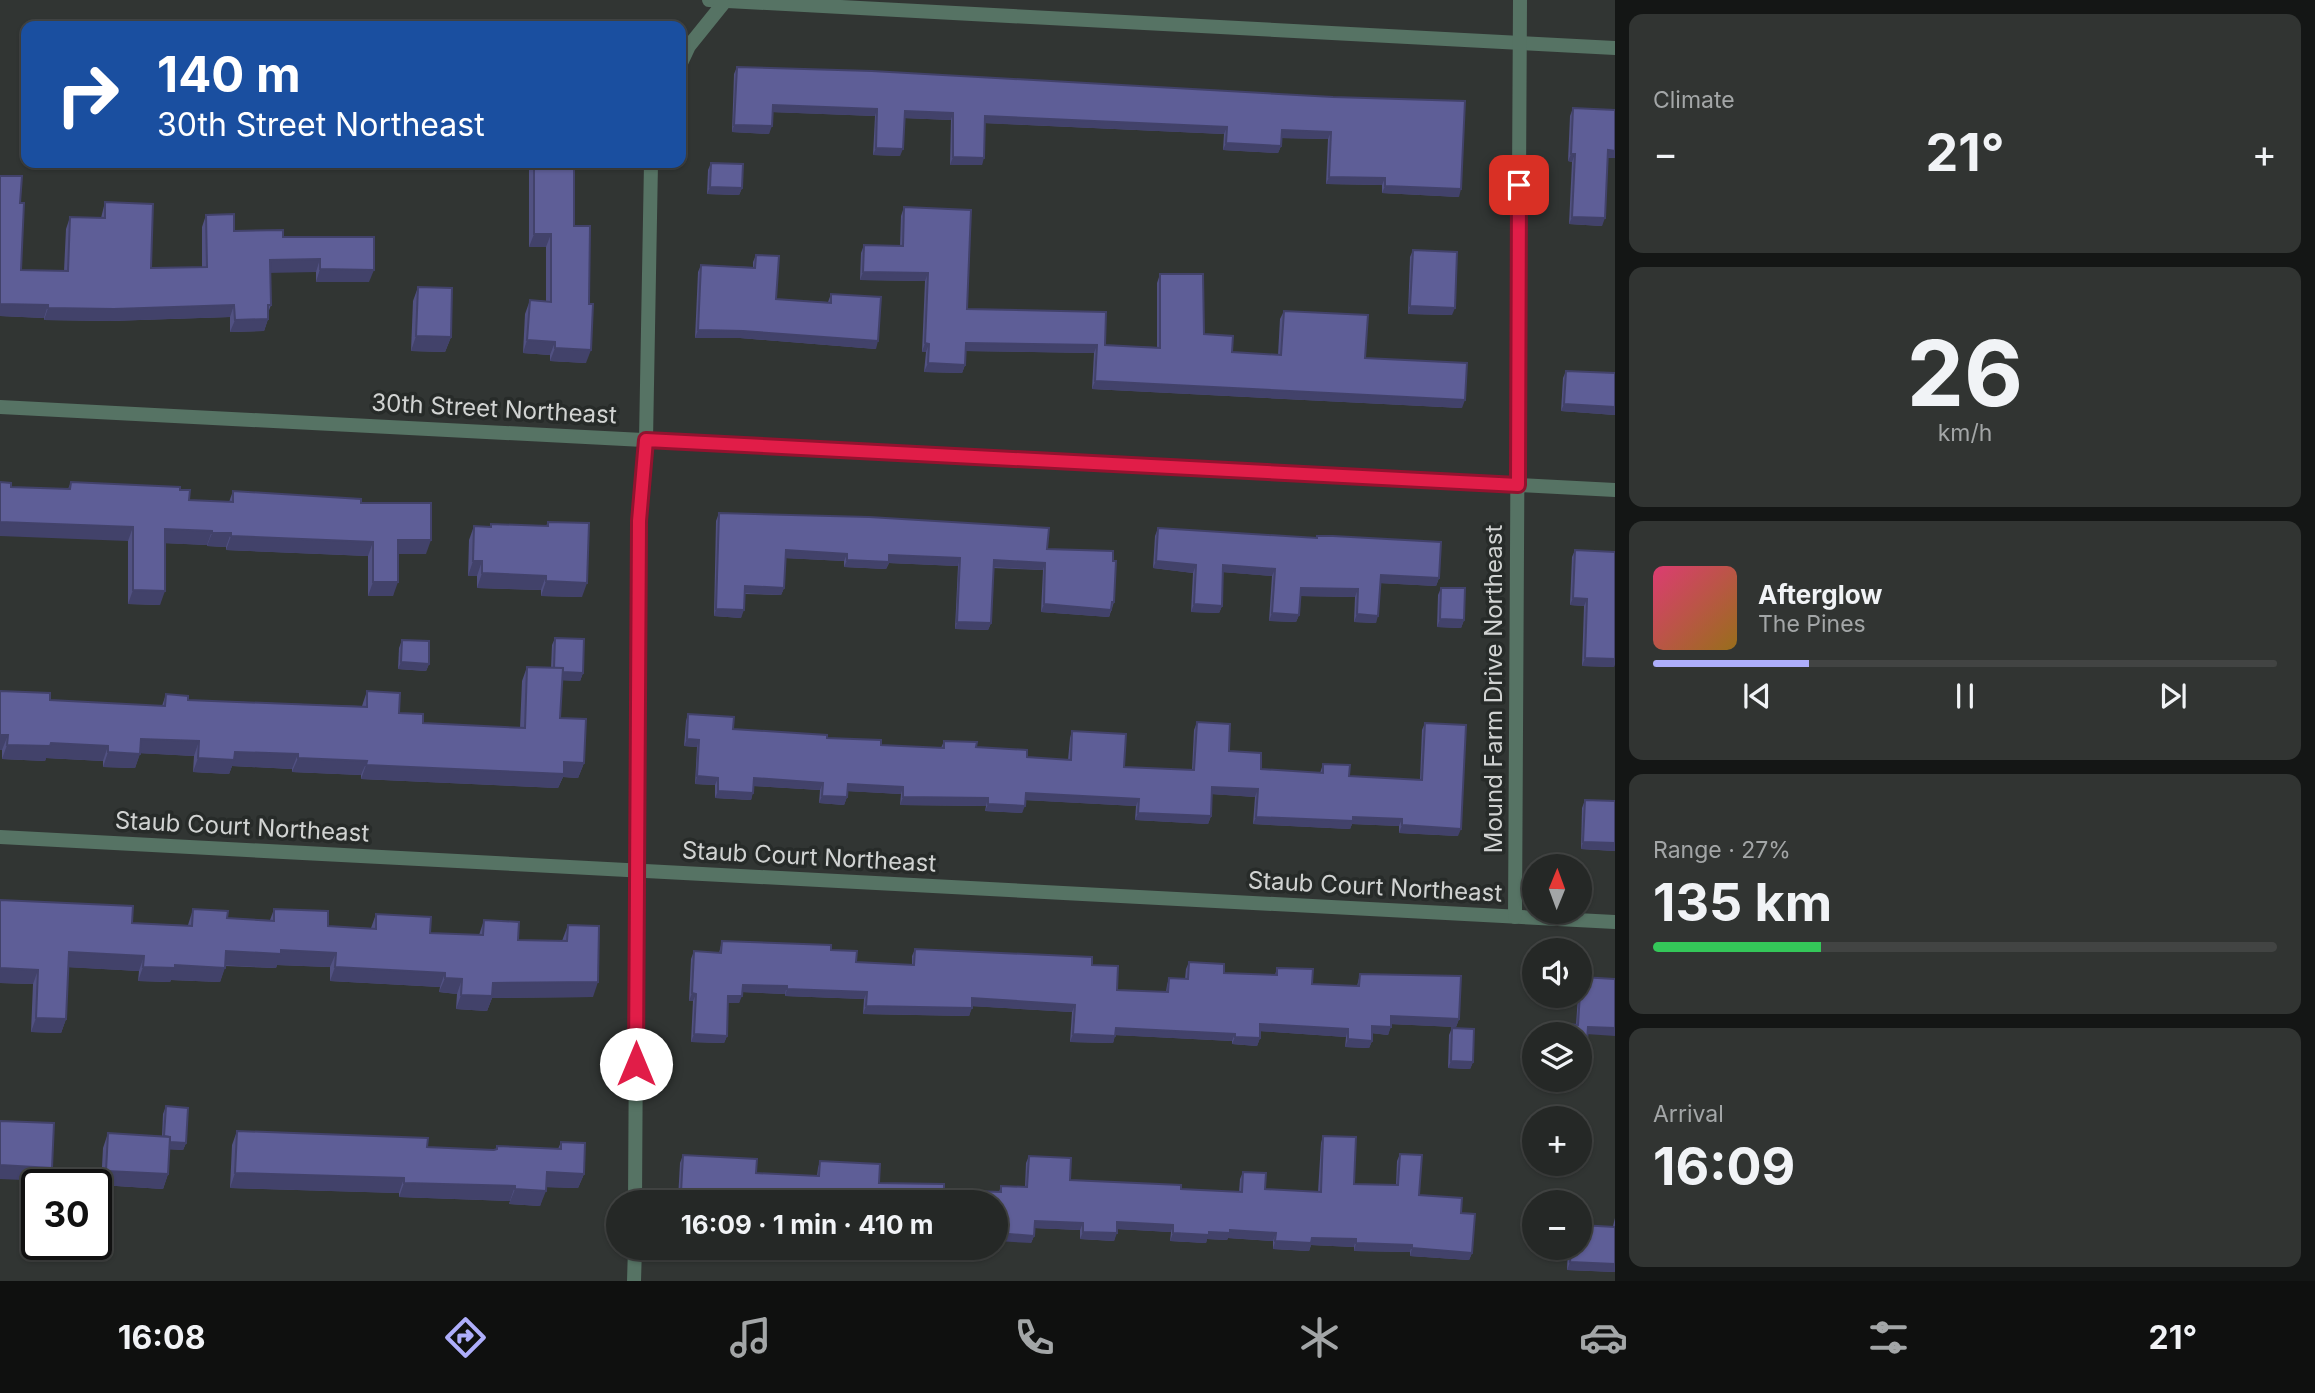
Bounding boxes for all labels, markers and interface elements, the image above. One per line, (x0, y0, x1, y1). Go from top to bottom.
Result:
text: 140 m (157, 45, 301, 104)
icon: right (42, 49, 133, 140)
text: Climate (1653, 86, 1735, 114)
text: 30th Street Northeast (157, 105, 485, 144)
text: 21° (1925, 121, 2005, 184)
text: − (1653, 130, 1678, 176)
text: + (2252, 130, 2277, 176)
pin (1489, 155, 1549, 215)
icon: arrive (1500, 166, 1538, 204)
text: 26 (1907, 318, 2023, 428)
street label: 30th Street Northeast (371, 388, 618, 429)
text: km/h (1938, 419, 1992, 447)
street label: Mound Farm Drive Northeast (1479, 525, 1508, 853)
text: Afterglow (1758, 579, 1882, 610)
text: The Pines (1758, 610, 1866, 638)
icon: previous (1738, 677, 1776, 715)
icon: pause (1946, 677, 1984, 715)
icon: next (2154, 677, 2192, 715)
street label: Staub Court Northeast (114, 805, 370, 848)
street label: Staub Court Northeast (681, 835, 937, 878)
text: Range · 27% (1653, 836, 1791, 864)
north arrow (1522, 854, 1592, 924)
map controls (1522, 854, 1592, 1260)
street label: Staub Court Northeast (1247, 865, 1503, 908)
text: 135 km (1653, 871, 1832, 934)
button: sound (1522, 938, 1592, 1008)
button: layers (1522, 1022, 1592, 1092)
position arrow (599, 1027, 673, 1101)
text: Arrival (1653, 1100, 1724, 1128)
button: + (1522, 1106, 1592, 1176)
text: 16:09 (1653, 1135, 1795, 1198)
speed limit sign: 30 (21, 1169, 112, 1260)
button: − (1522, 1190, 1592, 1260)
text: 16:09 · 1 min · 410 m (681, 1209, 933, 1240)
icon: directions (441, 1313, 490, 1362)
icon: music (726, 1313, 775, 1362)
icon: phone (1010, 1313, 1059, 1362)
icon: climate (1295, 1313, 1344, 1362)
icon: car (1579, 1313, 1628, 1362)
icon: filters (1864, 1313, 1913, 1362)
text: 16:08 (118, 1318, 205, 1357)
text: 21° (2149, 1318, 2197, 1357)

